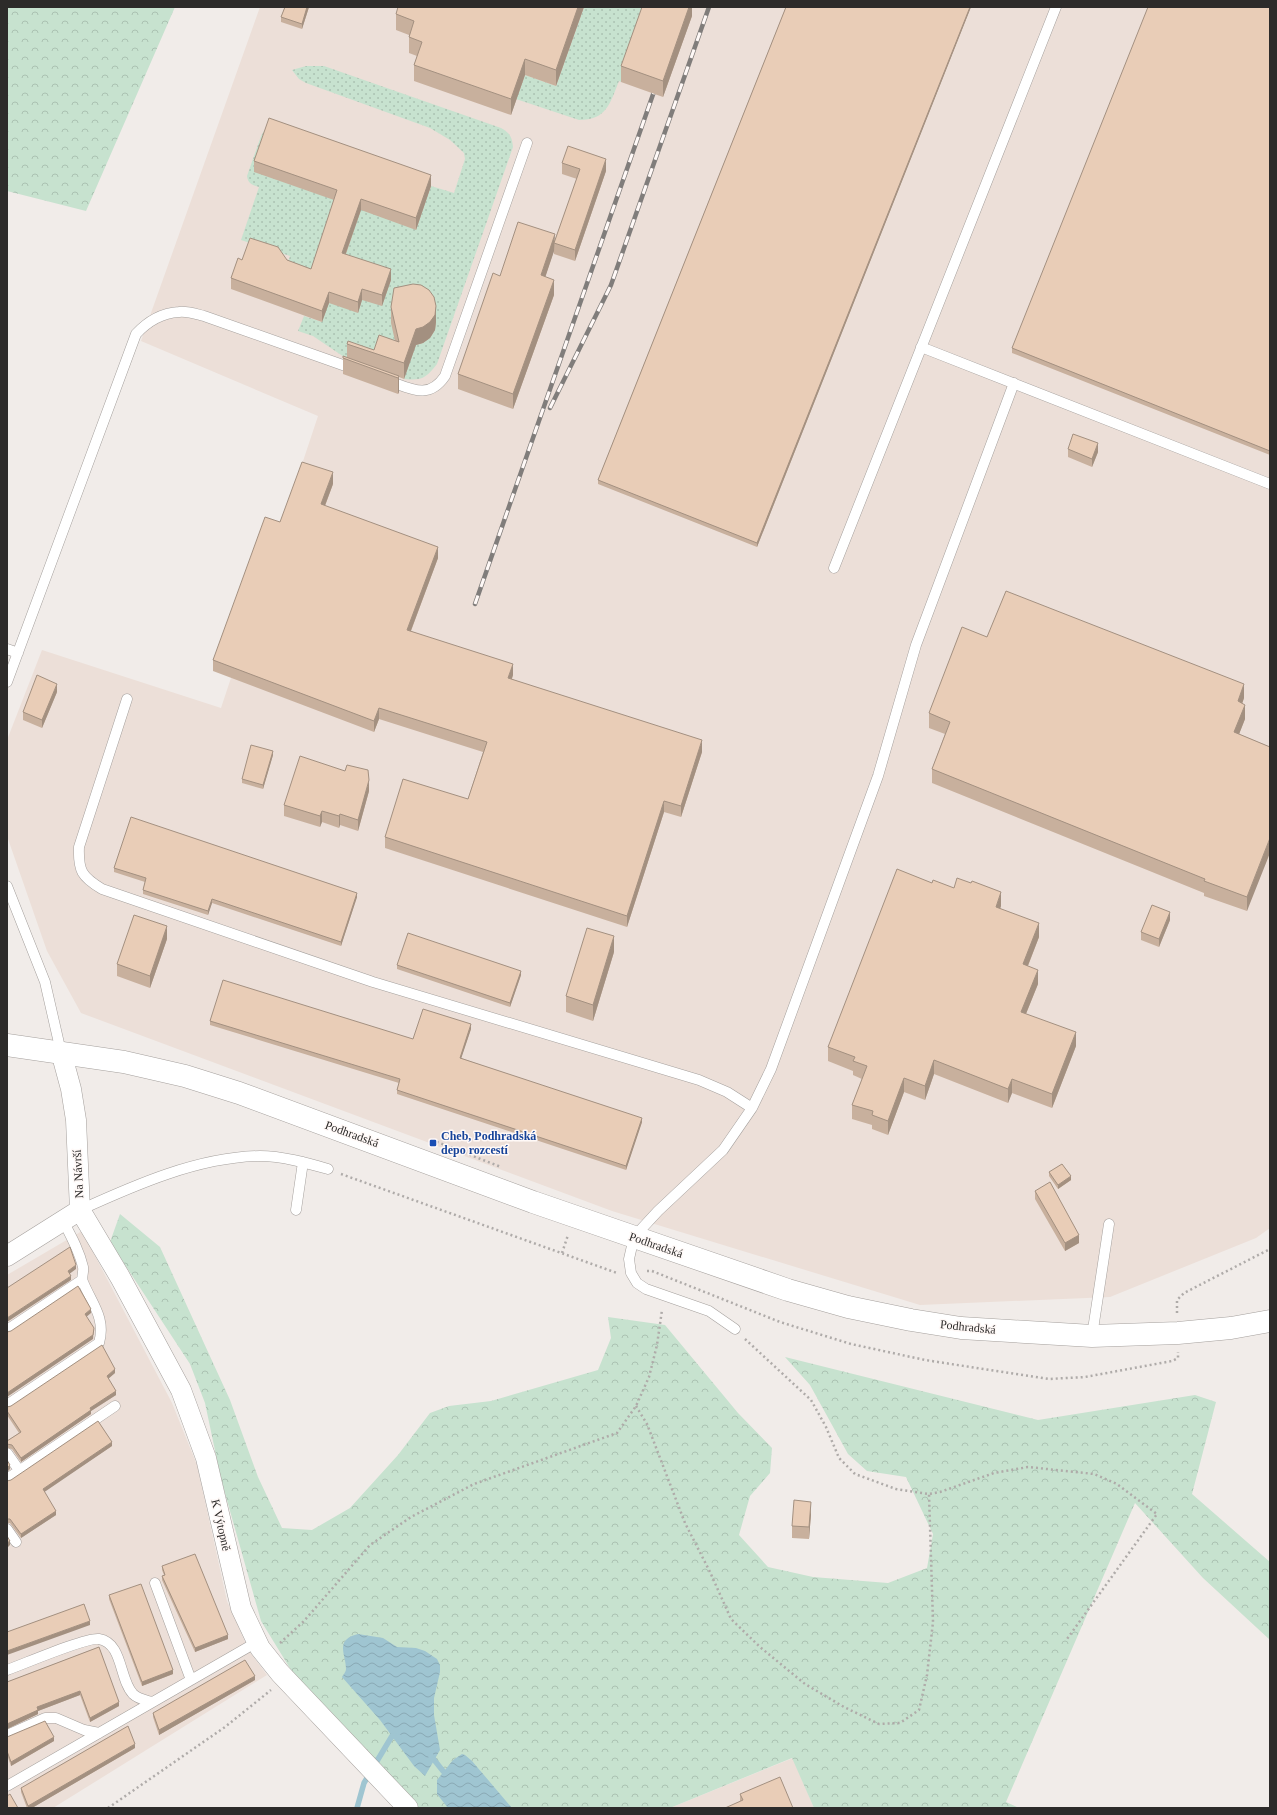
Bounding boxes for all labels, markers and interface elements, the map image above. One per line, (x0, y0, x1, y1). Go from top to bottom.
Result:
street label: Podhradská (323, 1118, 381, 1150)
place label: Cheb, Podhradská depo rozcestí (441, 1129, 536, 1157)
marker: Cheb, Podhradská depo rozcestí (428, 1138, 438, 1148)
street label: Na Návrší (70, 1149, 86, 1199)
street label: Podhradská (627, 1229, 685, 1261)
street label: Podhradská (939, 1317, 997, 1337)
street label: K Výtopně (208, 1498, 234, 1552)

